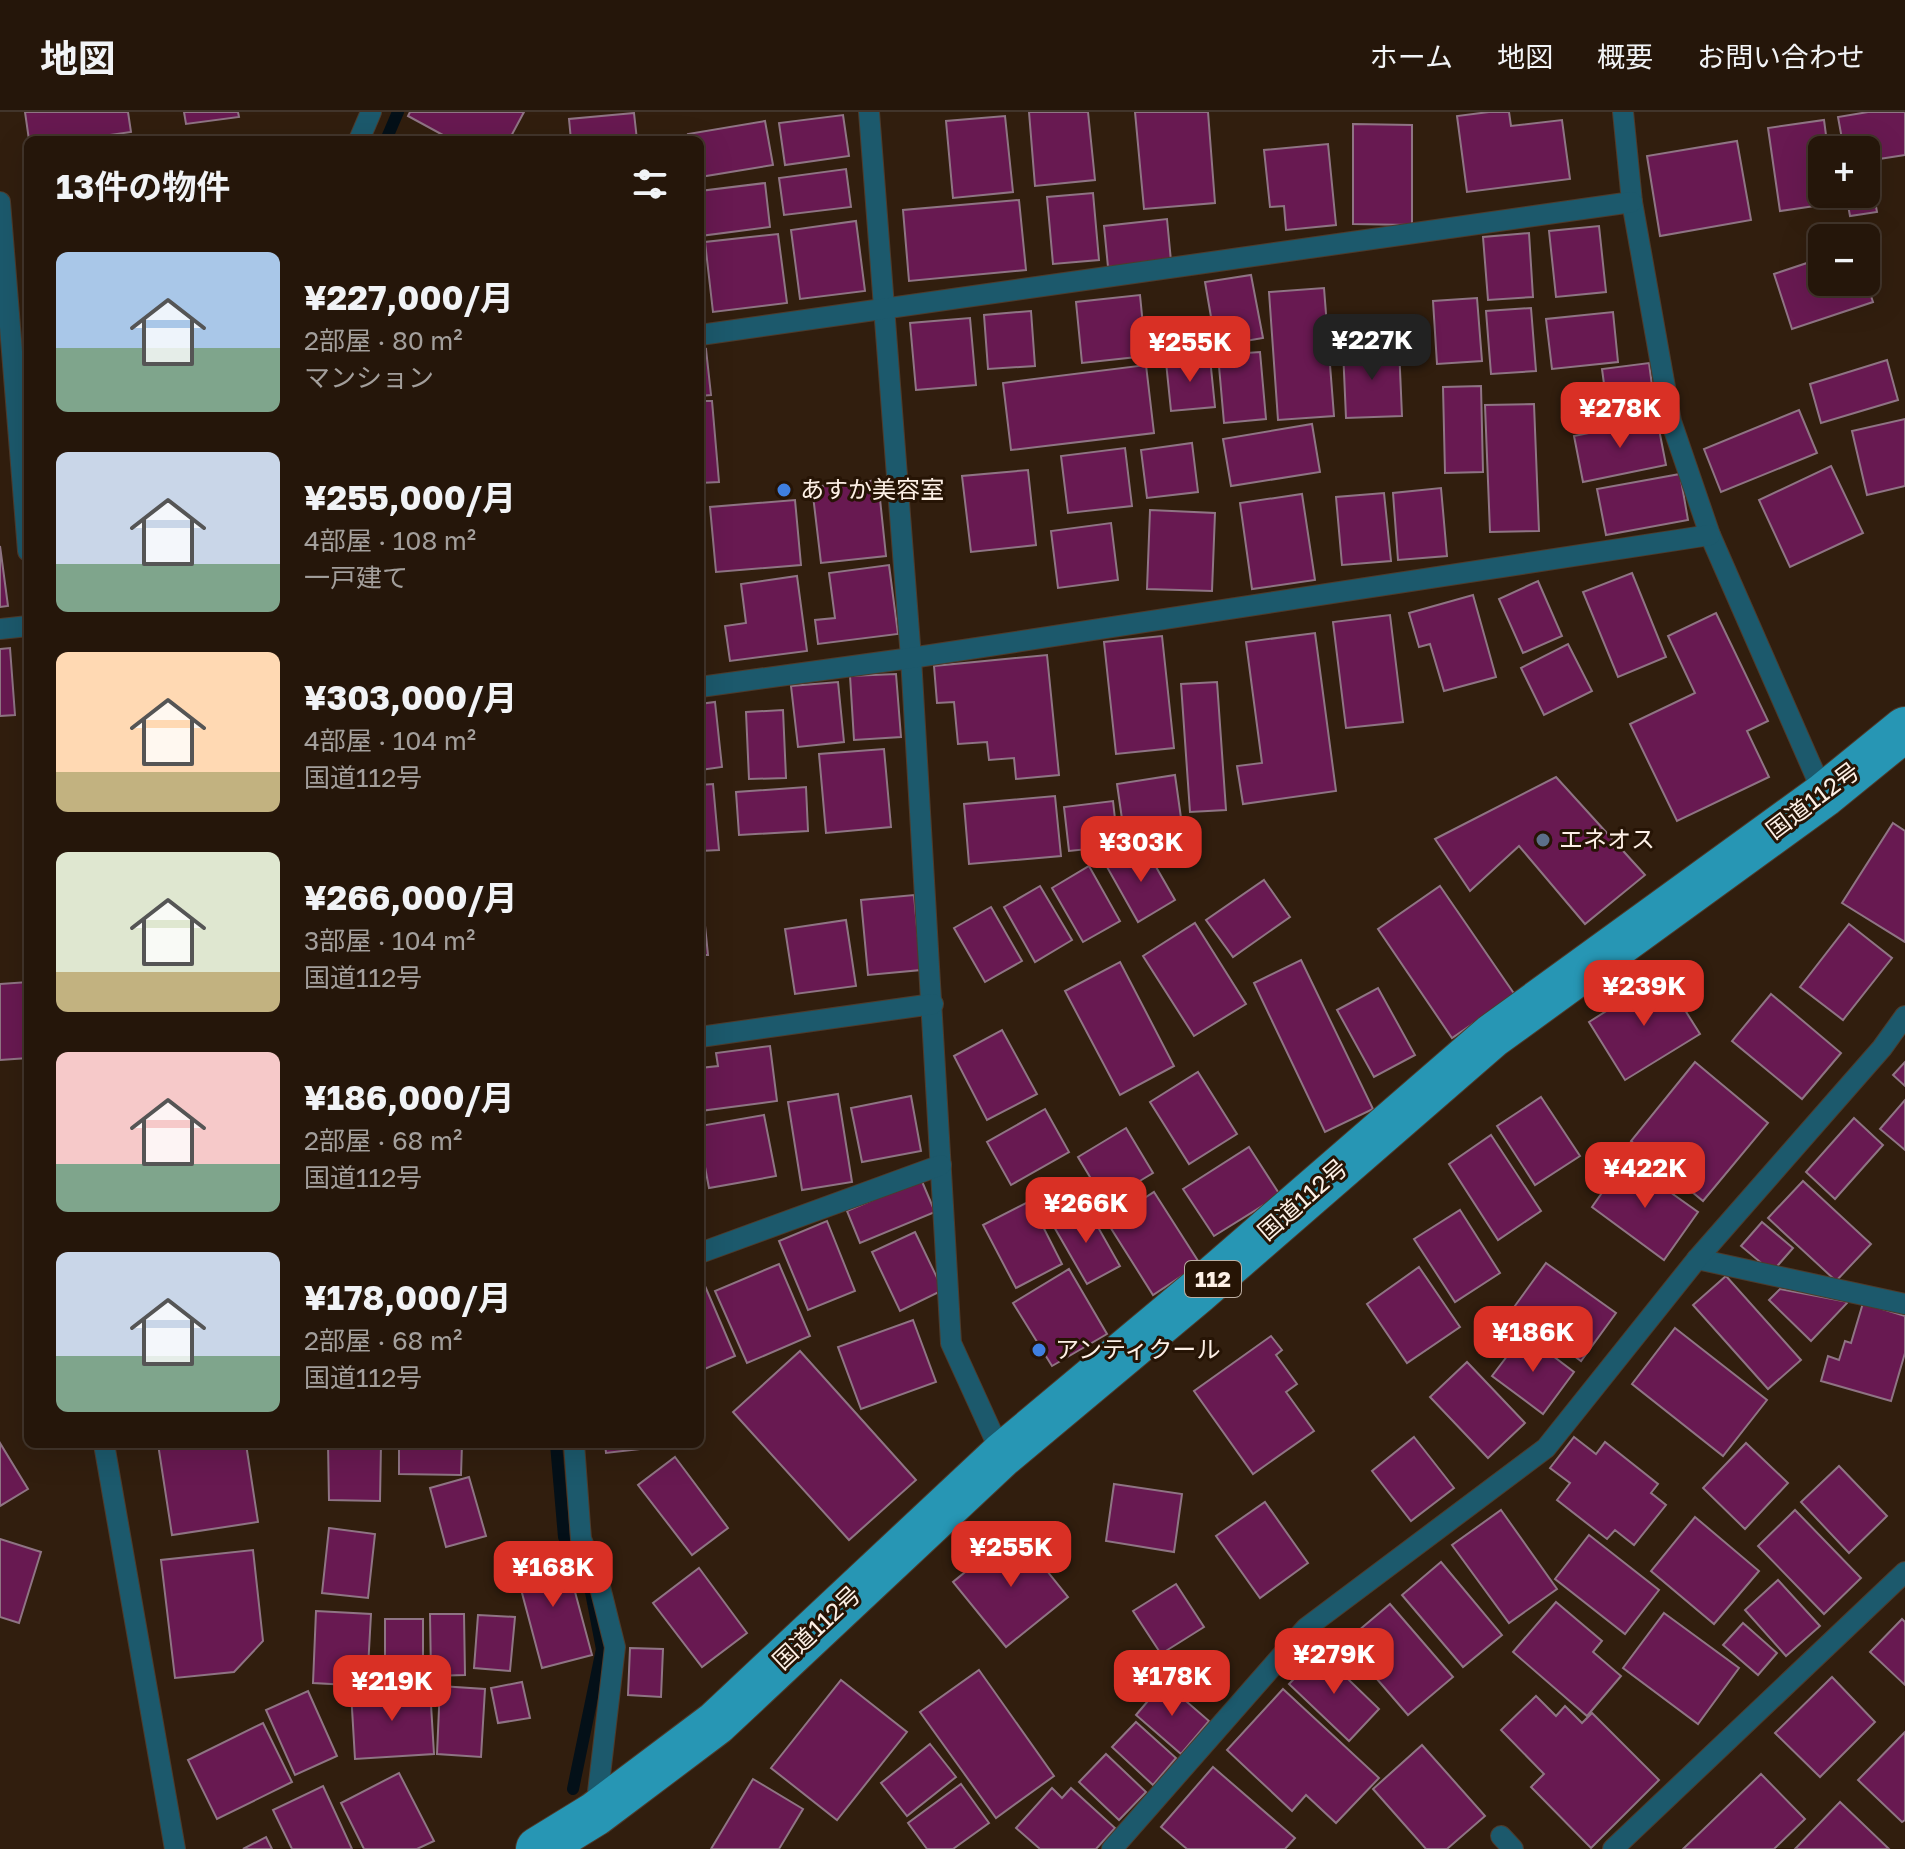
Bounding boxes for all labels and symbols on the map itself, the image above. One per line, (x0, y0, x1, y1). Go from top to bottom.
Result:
pin: ¥227K (1316, 314, 1428, 382)
pin: ¥255K (1134, 316, 1246, 384)
pin: ¥278K (1564, 382, 1676, 450)
place label: あすか美容室 (800, 474, 944, 503)
marker: あすか美容室 (775, 481, 793, 499)
street label: 国道112号 (1760, 755, 1864, 844)
pin: ¥303K (1085, 816, 1197, 884)
place label: エネオス (1559, 824, 1655, 853)
marker: エネオス (1534, 831, 1552, 849)
pin: ¥239K (1588, 960, 1700, 1028)
pin: ¥422K (1589, 1142, 1701, 1210)
street label: 国道112号 (1251, 1152, 1353, 1246)
pin: ¥266K (1030, 1177, 1142, 1245)
road number: 112 (1185, 1261, 1241, 1297)
pin: ¥186K (1477, 1306, 1589, 1374)
place label: アンティクール (1055, 1334, 1221, 1363)
marker: アンティクール (1030, 1341, 1048, 1359)
pin: ¥255K (955, 1521, 1067, 1589)
pin: ¥168K (497, 1541, 609, 1609)
street label: 国道112号 (766, 1579, 866, 1675)
pin: ¥279K (1278, 1628, 1390, 1696)
pin: ¥178K (1116, 1650, 1228, 1718)
pin: ¥219K (336, 1655, 448, 1723)

